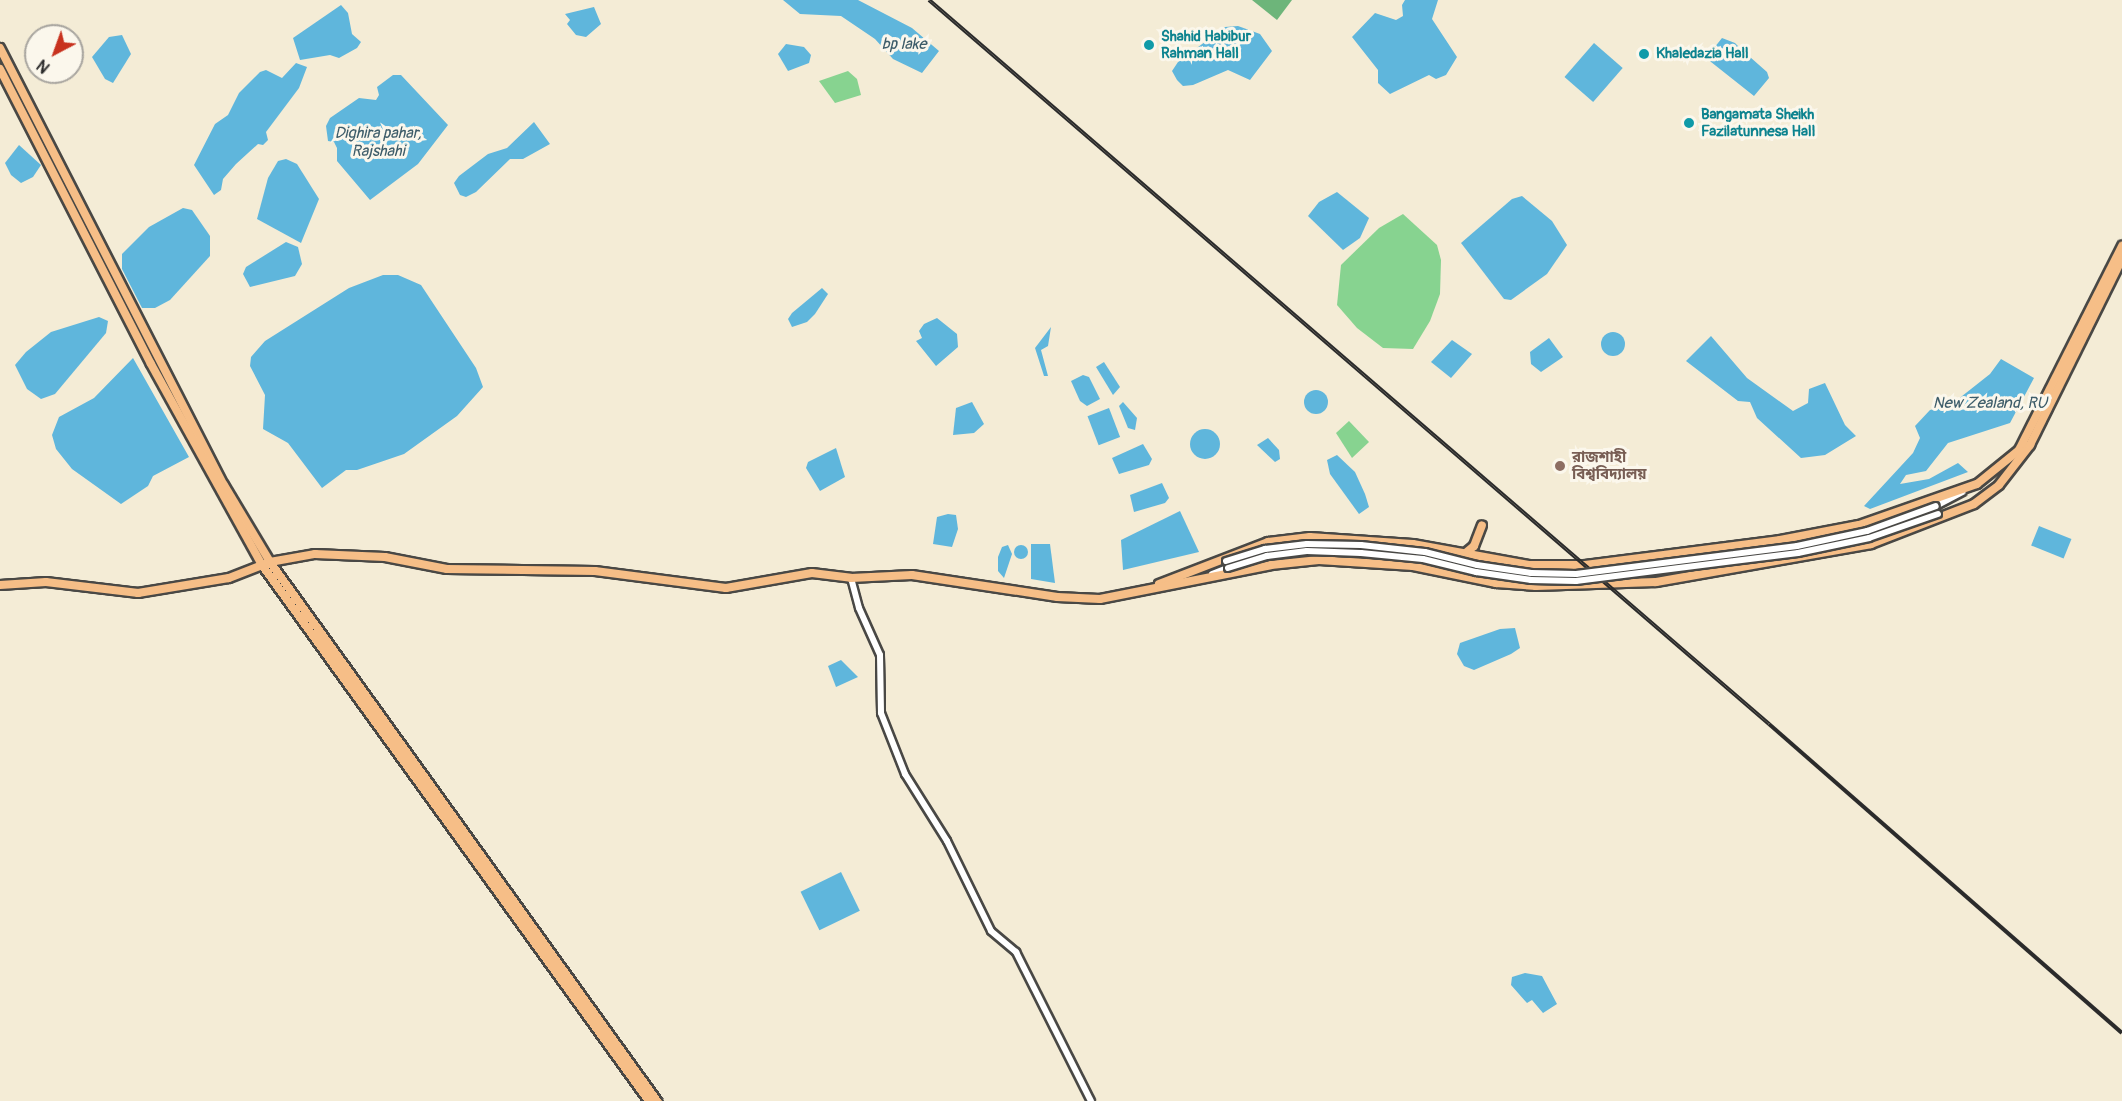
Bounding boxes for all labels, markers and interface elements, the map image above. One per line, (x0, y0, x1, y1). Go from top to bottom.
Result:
north arrow (24, 24, 84, 84)
place label: Shahid Habibur Rahman Hall (1161, 27, 1251, 62)
water label: bp lake (882, 34, 926, 54)
marker: Shahid Habibur Rahman Hall (1142, 38, 1156, 52)
place label: Khaledazia Hall (1656, 45, 1749, 63)
marker: Khaledazia Hall (1637, 47, 1651, 61)
text: N (33, 55, 54, 77)
place label: Bangamata Sheikh Fazilatunnesa Hall (1701, 105, 1815, 140)
marker: Bangamata Sheikh Fazilatunnesa Hall (1682, 116, 1696, 130)
water label: Dighira pahar, Rajshahi (335, 123, 421, 161)
water label: New Zealand, RU (1933, 393, 2047, 413)
place label: রাজশাহী বিশ্ববিদ্যালয় (1572, 448, 1647, 483)
marker: রাজশাহী বিশ্ববিদ্যালয় (1553, 459, 1567, 473)

